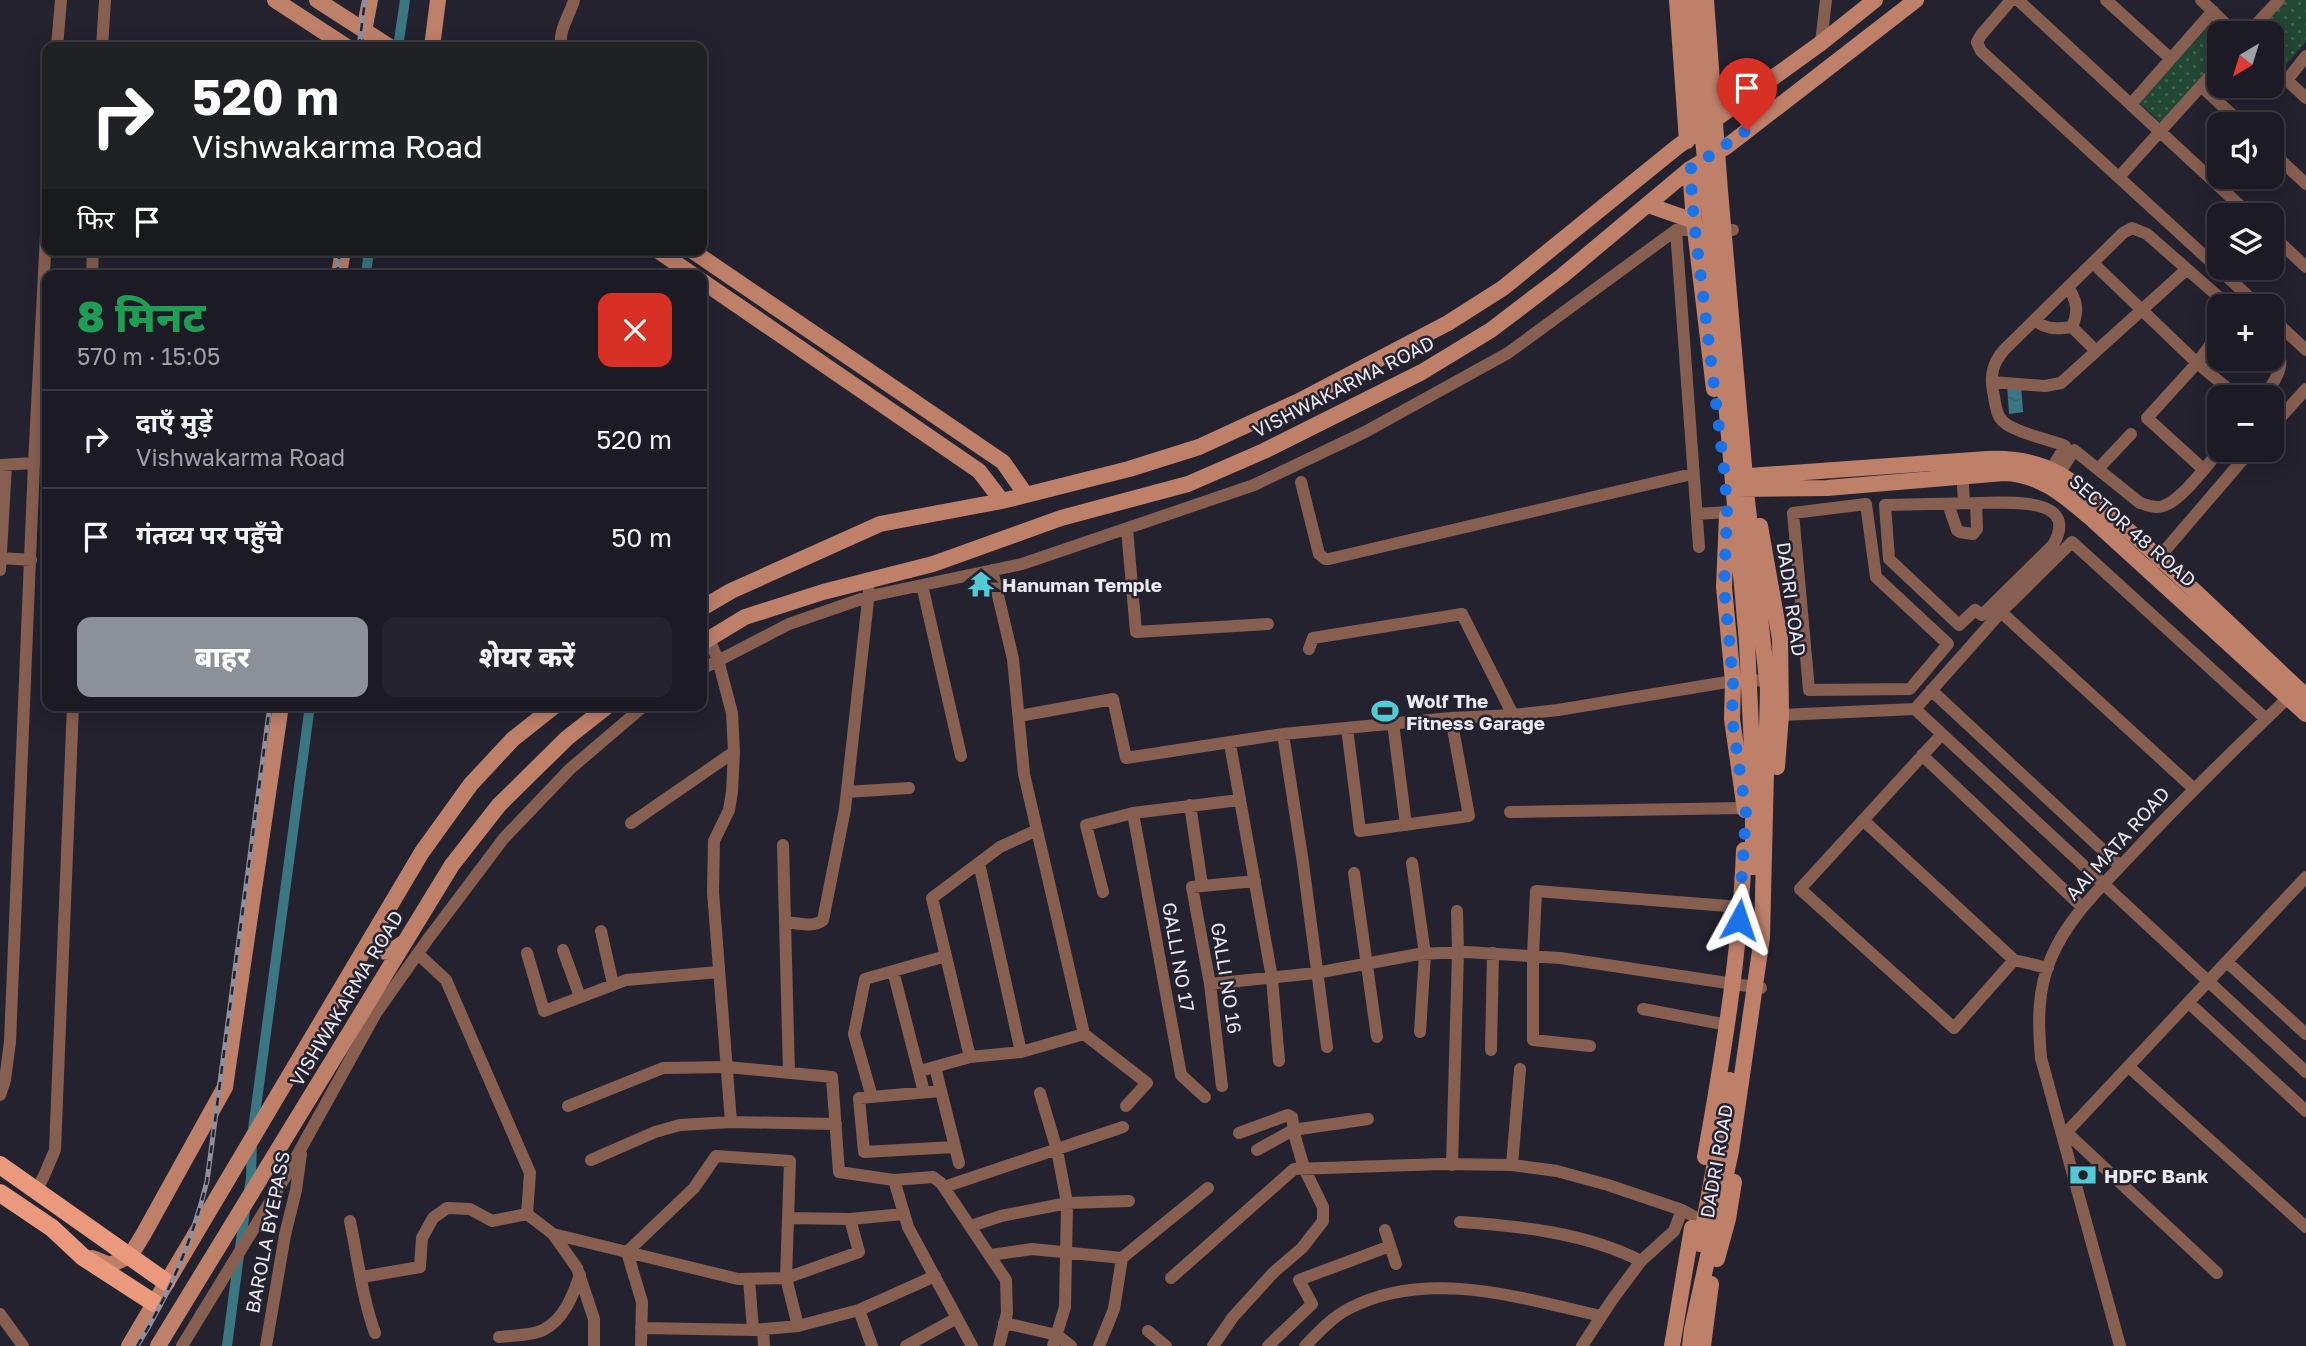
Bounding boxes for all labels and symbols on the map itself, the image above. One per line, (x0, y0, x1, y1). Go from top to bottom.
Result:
north arrow (2207, 21, 2284, 98)
pin (1717, 58, 1777, 130)
street label: VISHWAKARMA ROAD (1248, 330, 1438, 442)
street label: SECTOR 48 ROAD (2065, 469, 2201, 591)
street label: DADRI ROAD (1773, 540, 1811, 658)
temple icon: Hanuman Temple (966, 569, 996, 599)
place label: Hanuman Temple (1002, 573, 1162, 596)
place label: Wolf The Fitness Garage (1406, 689, 1545, 734)
sports icon: Wolf The Fitness Garage (1370, 696, 1400, 726)
street label: AAI MATA ROAD (2060, 782, 2174, 904)
position arrow (1702, 883, 1776, 957)
street label: GALLI NO 17 (1158, 901, 1200, 1013)
street label: VISHWAKARMA ROAD (284, 906, 408, 1090)
street label: GALLI NO 16 (1207, 921, 1247, 1035)
street label: DADRI ROAD (1695, 1102, 1737, 1220)
street label: BAROLA BYEPASS (240, 1149, 294, 1315)
bank icon: HDFC Bank (2068, 1160, 2098, 1190)
place label: HDFC Bank (2104, 1164, 2209, 1187)

